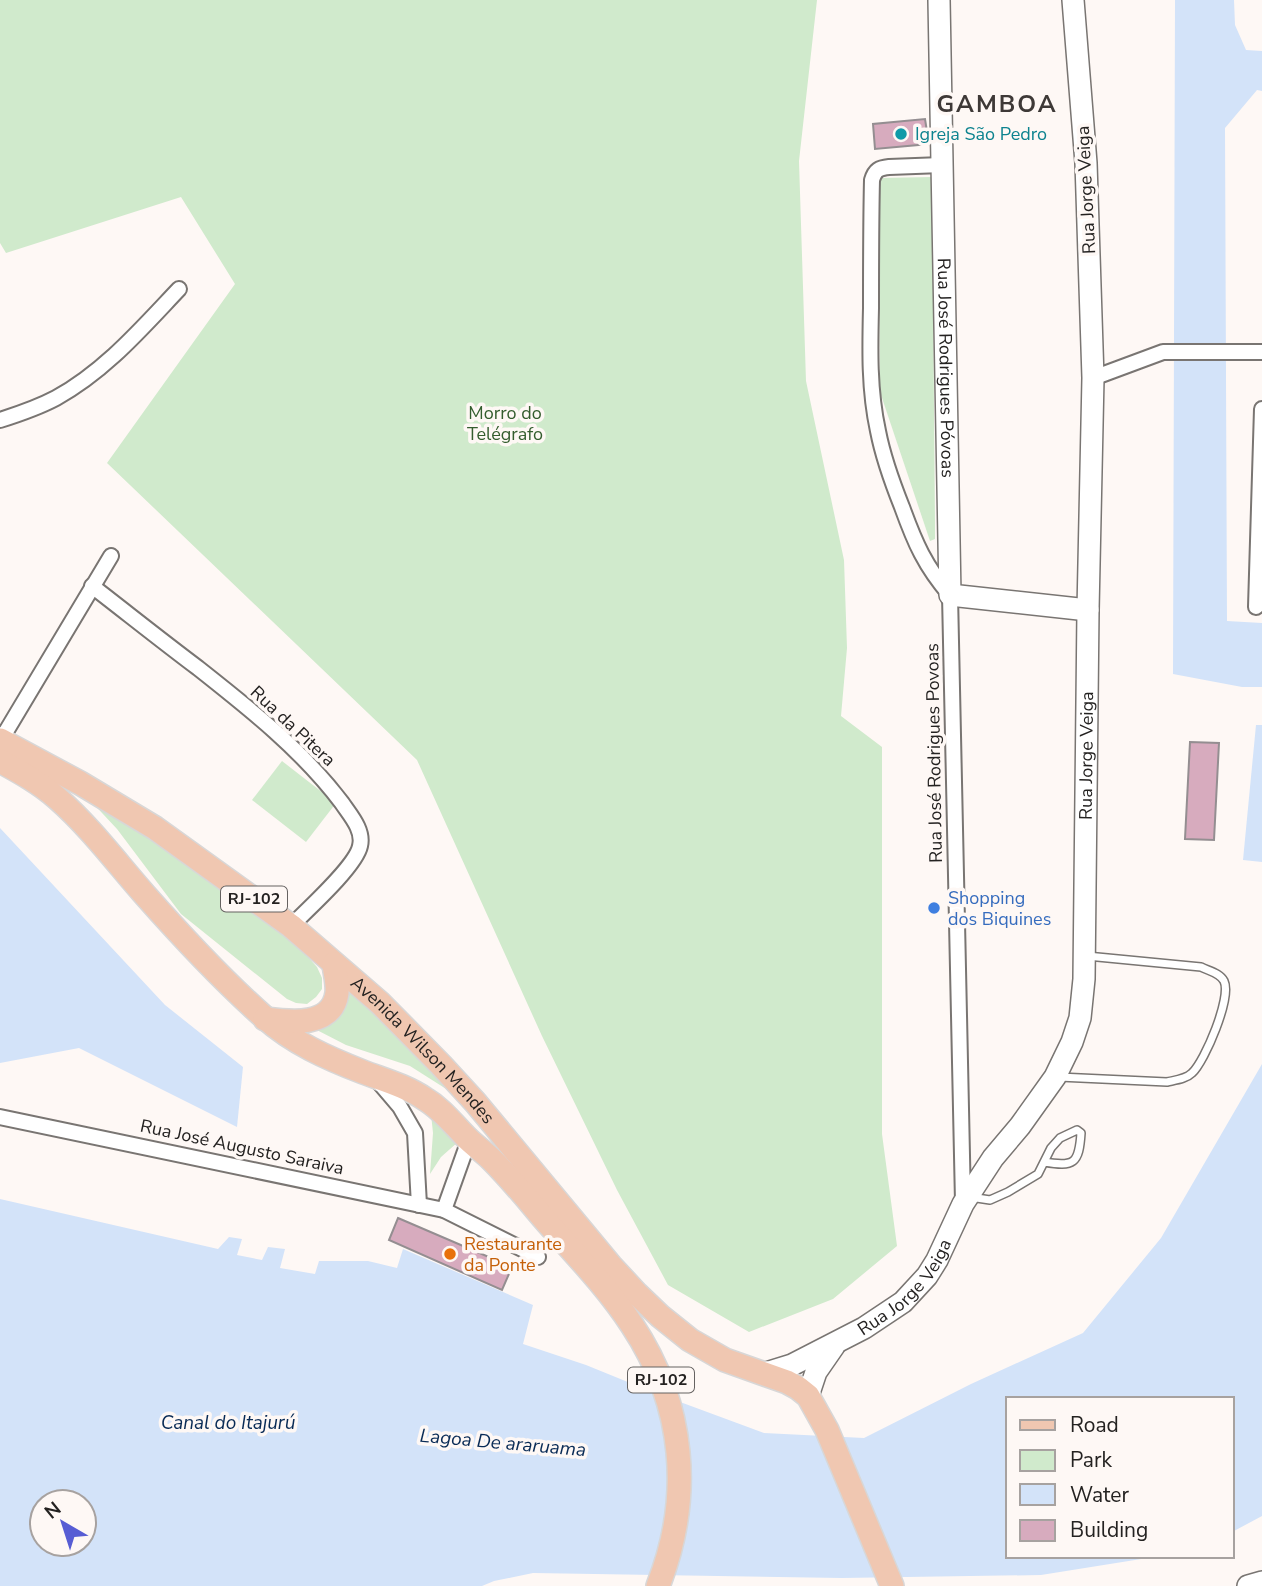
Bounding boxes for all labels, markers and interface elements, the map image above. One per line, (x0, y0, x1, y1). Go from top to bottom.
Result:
district label: GAMBOA (936, 88, 1058, 120)
place label: Igreja São Pedro (915, 122, 1047, 146)
street label: Rua Jorge Veiga (1071, 125, 1101, 255)
marker: Igreja São Pedro (893, 126, 909, 142)
street label: Rua José Rodrigues Póvoas (932, 258, 960, 478)
park label: Morro do Telégrafo (467, 401, 543, 446)
street label: Rua José Rodrigues Povoas (920, 643, 948, 863)
street label: Rua da Pitera (245, 680, 341, 772)
street label: Rua Jorge Veiga (1074, 691, 1099, 820)
road number: RJ-102 (221, 886, 287, 911)
place label: Shopping dos Biquines (948, 886, 1051, 931)
marker: Shopping dos Biquines (926, 900, 942, 916)
street label: Avenida Wilson Mendes (346, 971, 500, 1129)
street label: Rua José Augusto Saraiva (138, 1114, 346, 1180)
place label: Restaurante da Ponte (464, 1232, 562, 1277)
street label: Rua Jorge Veiga (853, 1235, 957, 1341)
marker: Restaurante da Ponte (442, 1246, 458, 1262)
road number: RJ-102 (628, 1368, 694, 1392)
legend (1006, 1397, 1234, 1558)
water label: Canal do Itajurú (161, 1410, 295, 1436)
text: Road (1070, 1411, 1119, 1439)
water label: Lagoa De araruama (419, 1423, 587, 1463)
text: Park (1070, 1446, 1112, 1474)
text: Water (1070, 1481, 1129, 1509)
north arrow (28, 1488, 98, 1558)
text: N (39, 1496, 67, 1525)
text: Building (1070, 1516, 1148, 1544)

